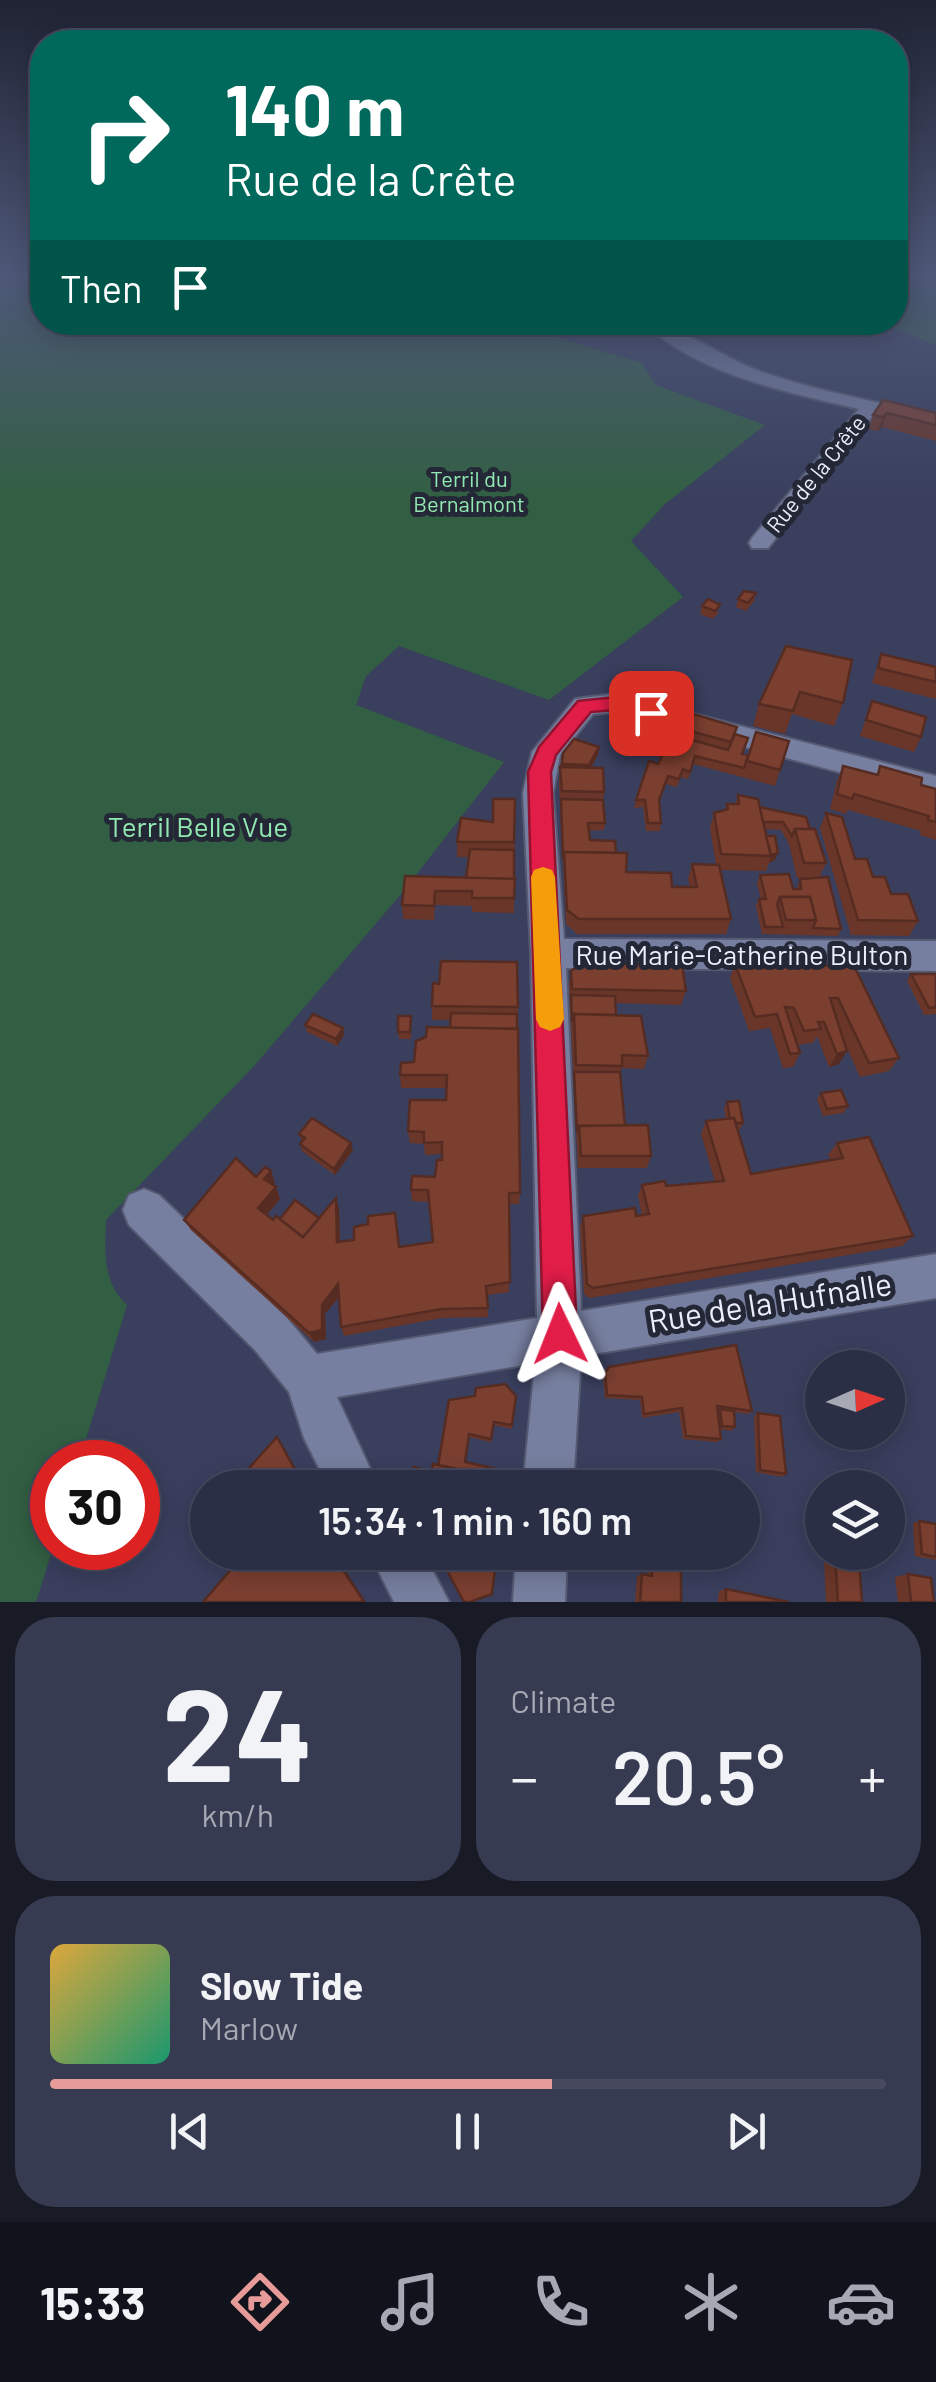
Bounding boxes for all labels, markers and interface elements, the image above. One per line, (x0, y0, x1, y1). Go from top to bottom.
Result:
text: 140 m (225, 66, 404, 150)
icon: right (60, 70, 190, 200)
text: Rue de la Crête (225, 151, 516, 205)
icon: arrive (163, 260, 218, 315)
text: Then (60, 265, 143, 311)
street label: Rue de la Crête (760, 410, 870, 537)
park label: Terril du Bernalmont (413, 465, 525, 516)
pin (609, 671, 694, 756)
icon: arrive (624, 686, 679, 741)
park label: Terril Belle Vue (108, 809, 288, 843)
street label: Rue Marie-Catherine Bulton (576, 937, 908, 971)
street label: Rue de la Hufnalle (645, 1263, 894, 1339)
position arrow (508, 1282, 612, 1386)
north arrow (805, 1350, 905, 1450)
map controls (805, 1350, 905, 1570)
speed limit sign: 30 (30, 1440, 160, 1570)
button: layers (805, 1470, 905, 1570)
text: 15:34 · 1 min · 160 m (318, 1497, 632, 1543)
text: 24 (162, 1652, 313, 1808)
text: Climate (511, 1681, 616, 1719)
text: 20.5° (612, 1730, 785, 1820)
text: − (511, 1743, 538, 1809)
text: + (858, 1743, 886, 1809)
text: km/h (202, 1795, 274, 1833)
text: Slow Tide (200, 1962, 363, 2008)
text: Marlow (200, 2008, 298, 2046)
icon: previous (162, 2104, 217, 2159)
icon: pause (440, 2104, 495, 2159)
icon: next (719, 2104, 774, 2159)
icon: directions (225, 2267, 295, 2337)
icon: music (375, 2267, 445, 2337)
icon: phone (526, 2267, 596, 2337)
icon: climate (676, 2267, 746, 2337)
icon: car (826, 2267, 896, 2337)
text: 15:33 (40, 2275, 145, 2329)

